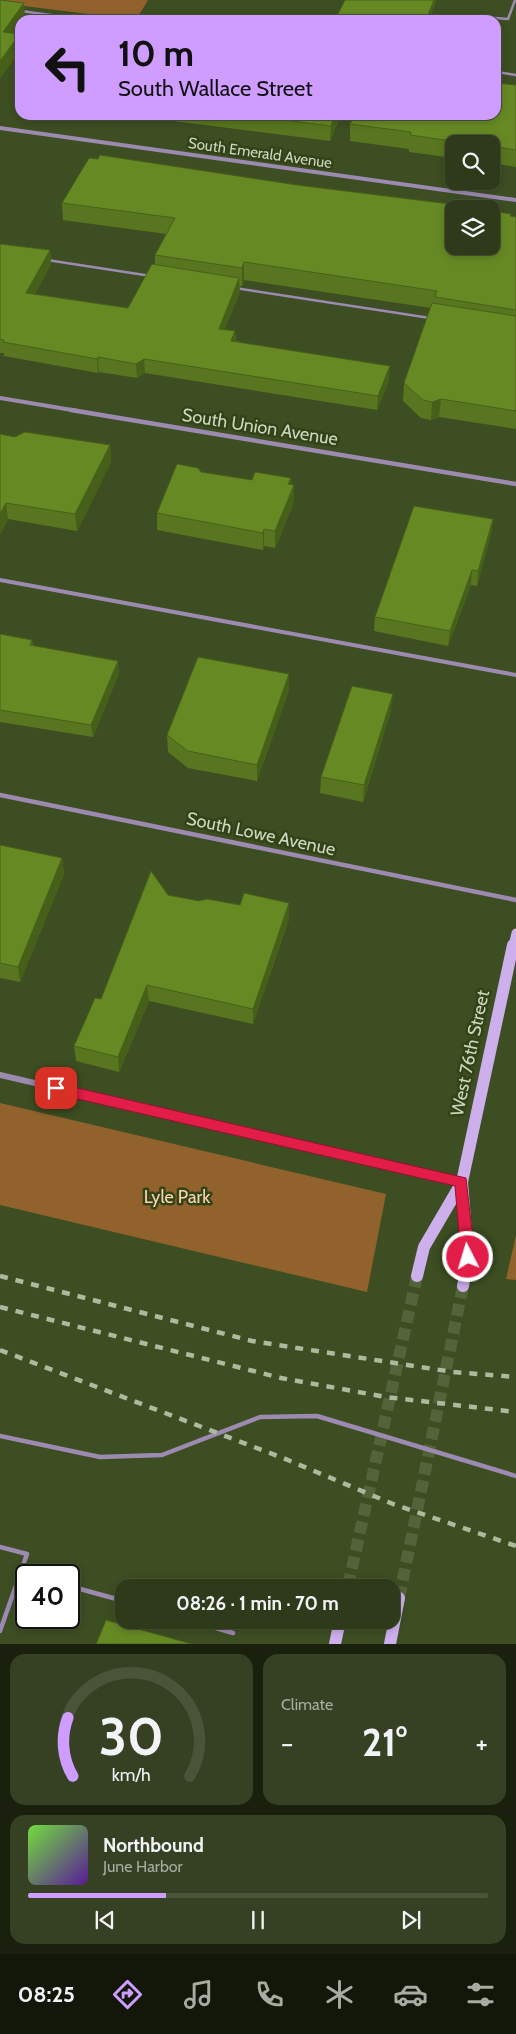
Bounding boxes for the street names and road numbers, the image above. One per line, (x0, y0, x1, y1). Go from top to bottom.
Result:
street label: South Emerald Avenue (187, 134, 333, 172)
street label: South Union Avenue (181, 404, 339, 450)
street label: South Lowe Avenue (185, 807, 337, 861)
street label: West 76th Street (446, 988, 494, 1118)

